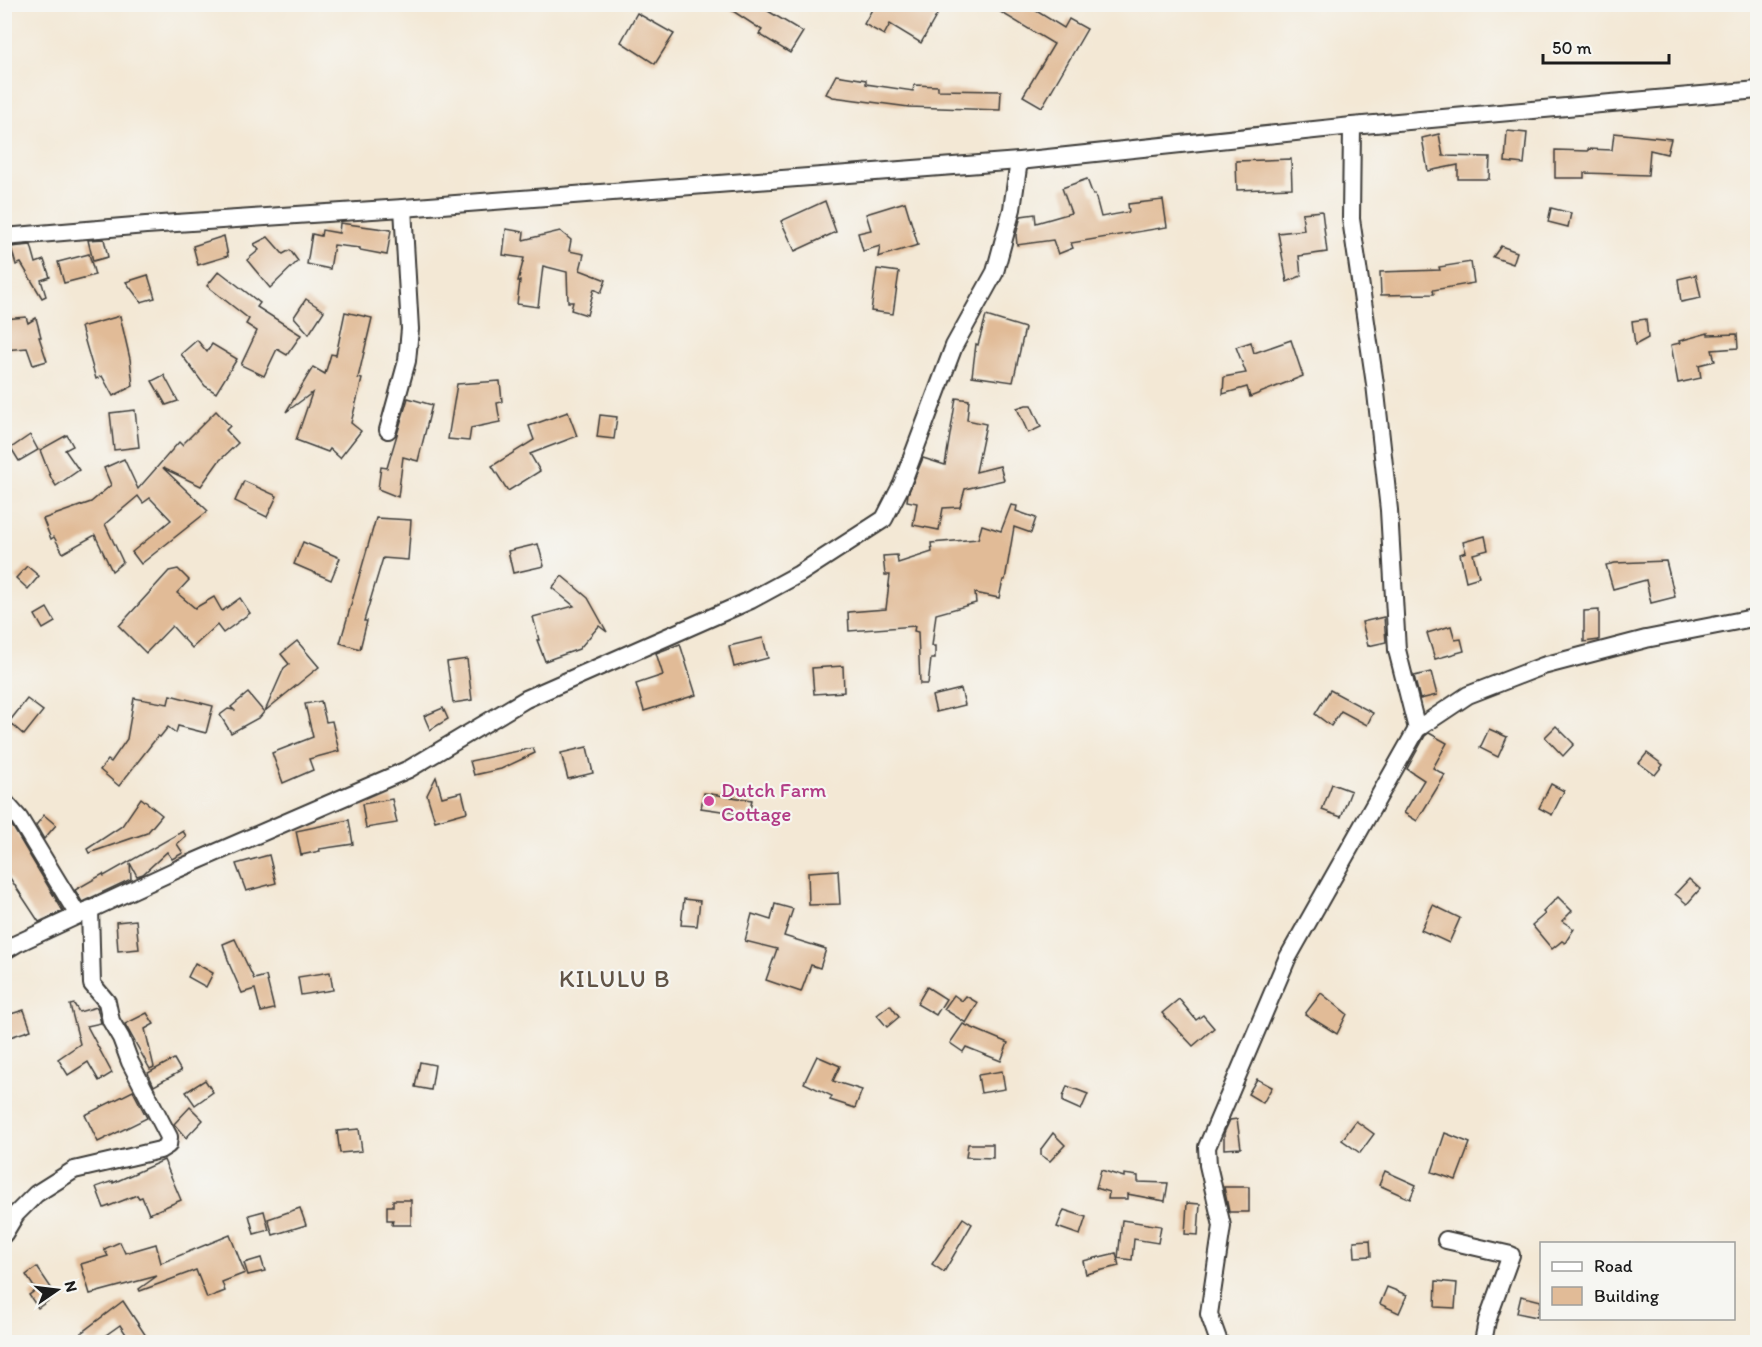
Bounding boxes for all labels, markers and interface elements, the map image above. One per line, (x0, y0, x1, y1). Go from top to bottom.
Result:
scale bar (1543, 27, 1669, 65)
text: 50 m (1552, 37, 1592, 59)
place label: Dutch Farm Cottage (721, 777, 826, 826)
marker: Dutch Farm Cottage (702, 794, 716, 808)
district label: KILULU B (559, 964, 671, 993)
legend (1540, 1242, 1735, 1320)
text: Road (1594, 1255, 1633, 1277)
north arrow (27, 1260, 87, 1320)
text: N (61, 1279, 82, 1294)
text: Building (1594, 1285, 1660, 1307)

